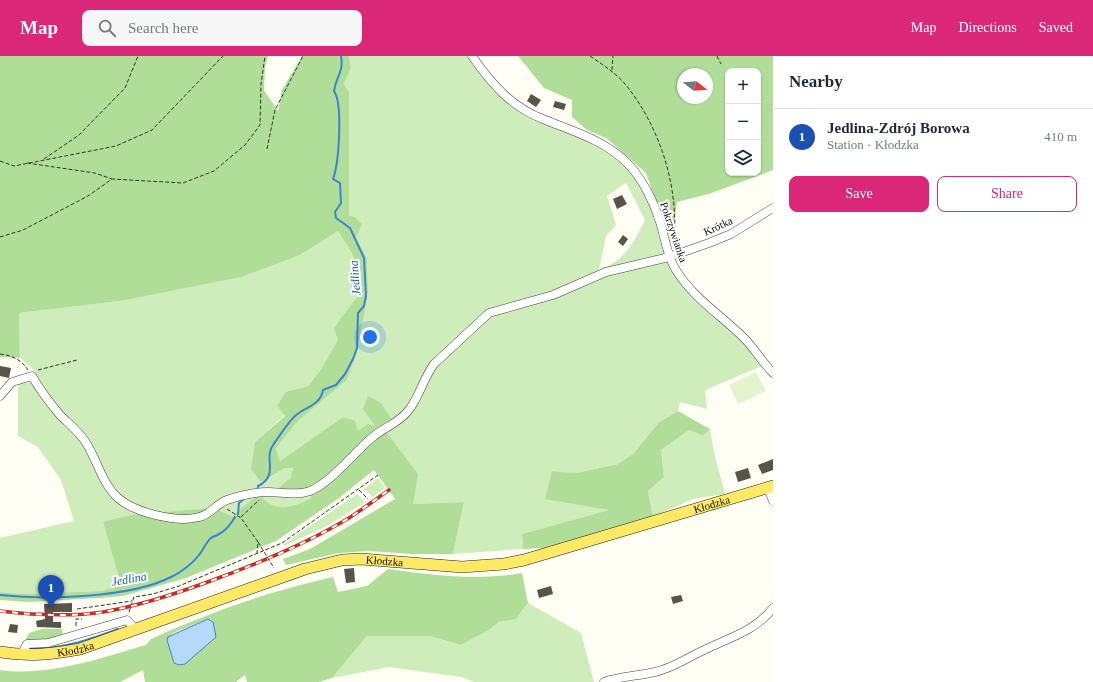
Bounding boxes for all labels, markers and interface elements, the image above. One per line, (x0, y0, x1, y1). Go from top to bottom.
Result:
search box (82, 10, 362, 46)
text: Map (20, 17, 58, 38)
icon: search (96, 17, 118, 39)
text: Search here (128, 20, 198, 36)
text: Map (911, 20, 936, 35)
text: Directions (958, 20, 1017, 35)
text: Saved (1039, 20, 1073, 35)
north arrow (677, 68, 713, 104)
map controls (725, 68, 761, 176)
button: + (725, 68, 761, 104)
text: Nearby (789, 72, 843, 91)
button: − (725, 104, 761, 140)
text: Jedlina-Zdrój Borowa (827, 120, 970, 136)
text: 1 (799, 129, 805, 144)
text: 410 m (1044, 129, 1077, 144)
text: Station · Kłodzka (827, 137, 919, 152)
button: layers (725, 140, 761, 176)
button: Save (789, 176, 929, 212)
button: Share (937, 176, 1077, 212)
street label: Pokrzywianka (658, 200, 690, 264)
street label: Krótka (702, 214, 734, 238)
water label: Jedlina (346, 260, 364, 296)
your location (360, 327, 380, 347)
street label: Kłodzka (692, 493, 731, 515)
street label: Kłodzka (365, 553, 404, 568)
water label: Jedlina (110, 569, 148, 589)
pin: 1 (38, 575, 64, 608)
street label: Kłodzka (56, 639, 95, 659)

